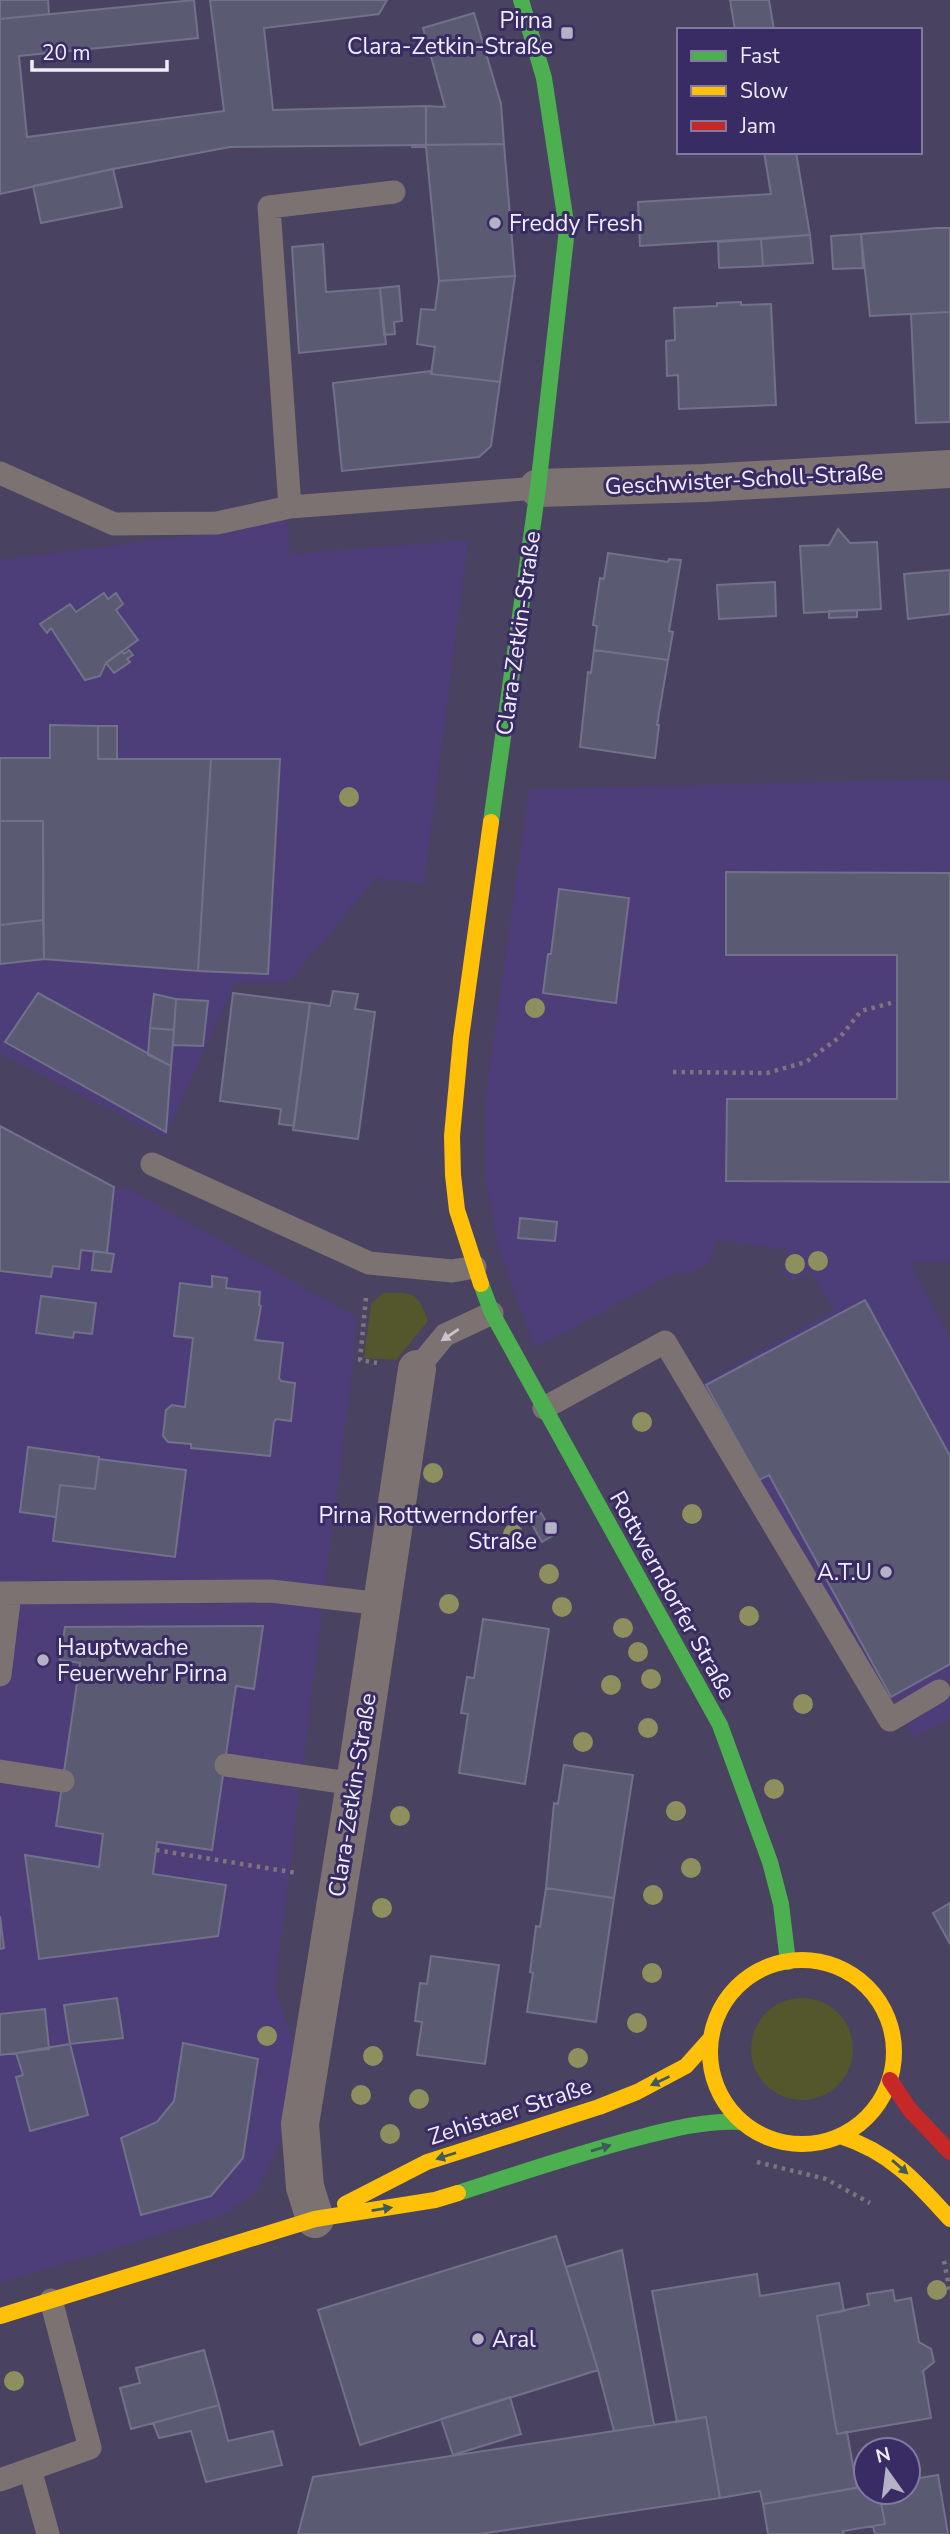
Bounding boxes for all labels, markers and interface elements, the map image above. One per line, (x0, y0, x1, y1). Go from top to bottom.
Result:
place label: Pirna Clara-Zetkin-Straße (347, 5, 553, 62)
marker: Pirna Clara-Zetkin-Straße (559, 25, 575, 41)
scale bar (32, 28, 166, 72)
legend (677, 28, 922, 154)
text: 20 m (42, 39, 91, 67)
text: Fast (740, 42, 780, 70)
text: Slow (740, 77, 789, 105)
text: Jam (739, 112, 776, 140)
place label: Freddy Fresh (509, 208, 643, 239)
marker: Freddy Fresh (487, 215, 503, 231)
street label: Geschwister-Scholl-Straße (604, 457, 884, 502)
street label: Clara-Zetkin-Straße (489, 529, 548, 737)
one-way arrow (441, 1328, 459, 1342)
street label: Rottwerndorfer Straße (602, 1485, 743, 1705)
place label: Pirna Rottwerndorfer Straße (318, 1500, 538, 1557)
marker: Pirna Rottwerndorfer Straße (543, 1520, 559, 1536)
place label: A.T.U (817, 1557, 872, 1588)
marker: A.T.U (878, 1564, 894, 1580)
place label: Hauptwache Feuerwehr Pirna (57, 1632, 227, 1689)
marker: Hauptwache Feuerwehr Pirna (35, 1652, 51, 1668)
street label: Clara-Zetkin-Straße (321, 1691, 384, 1899)
street label: Zehistaer Straße (424, 2070, 596, 2153)
one-way arrow (650, 2075, 670, 2087)
one-way arrow (591, 2142, 612, 2153)
one-way arrow (435, 2152, 456, 2162)
one-way arrow (891, 2159, 909, 2175)
one-way arrow (372, 2203, 394, 2214)
place label: Aral (492, 2324, 536, 2355)
marker: Aral (470, 2331, 486, 2347)
north arrow (852, 2436, 922, 2506)
text: N (873, 2441, 893, 2470)

